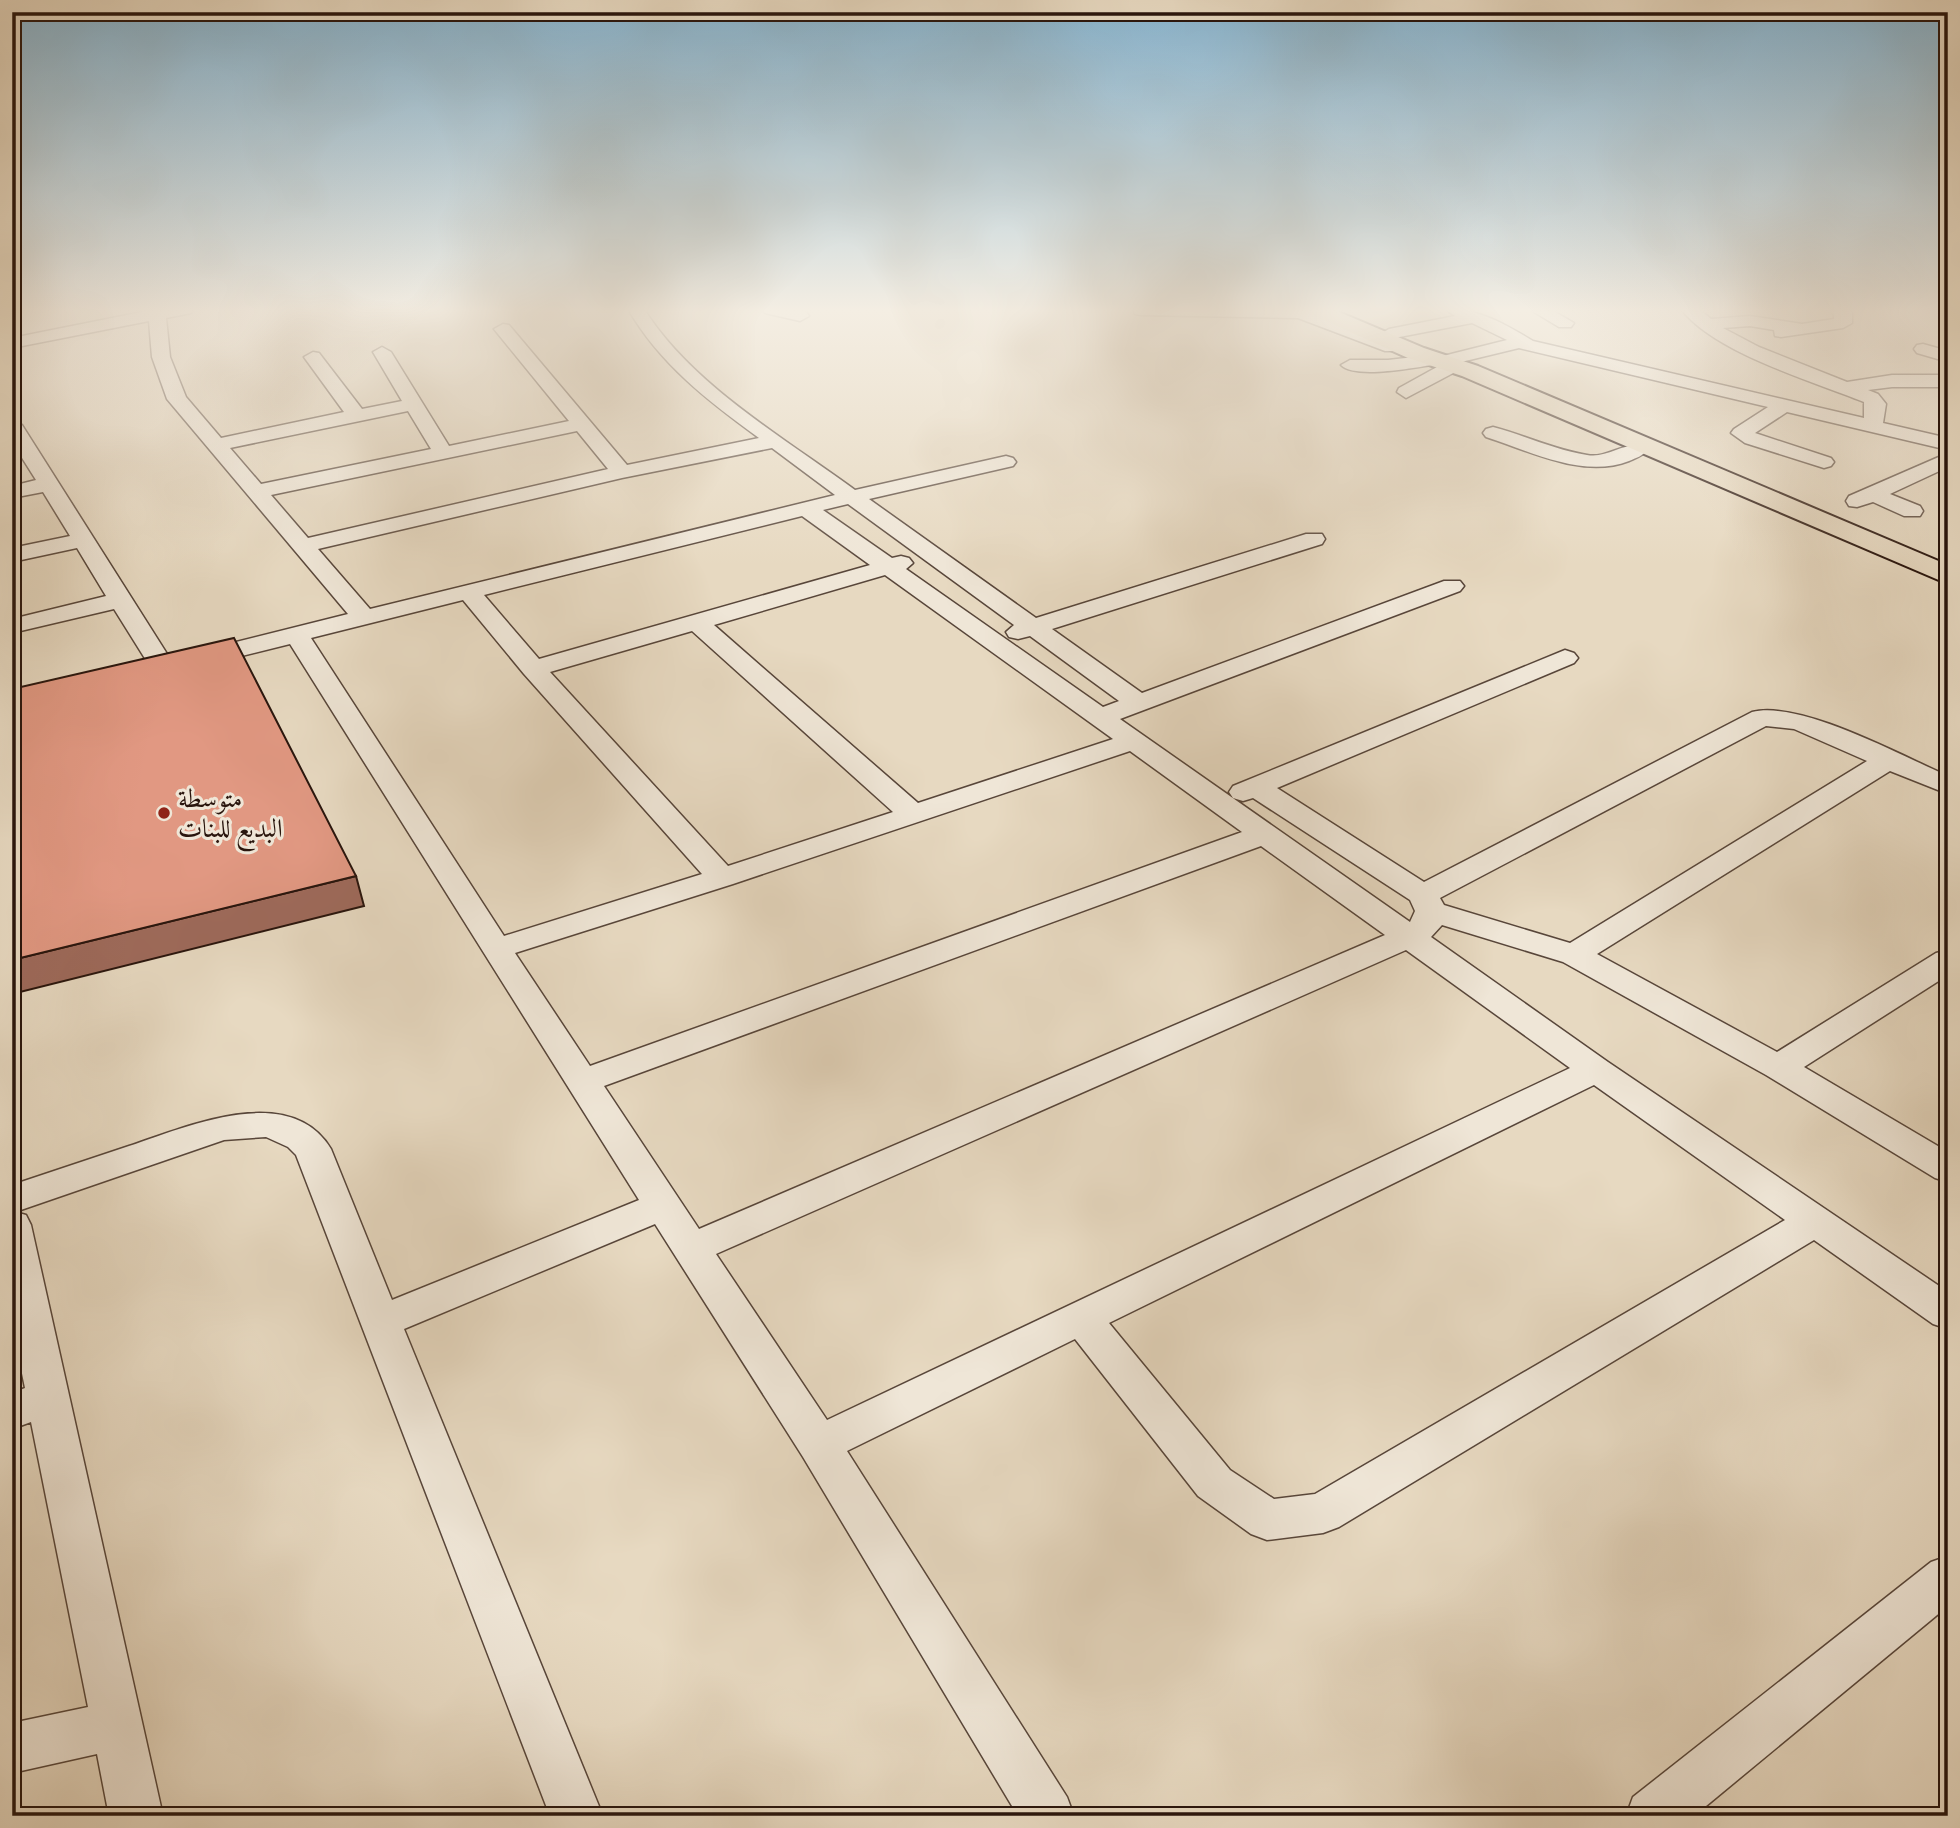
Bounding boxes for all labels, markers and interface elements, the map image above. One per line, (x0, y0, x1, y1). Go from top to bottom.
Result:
place label: متوسطة البديع للبنات (178, 783, 283, 852)
marker: متوسطة البديع للبنات (156, 805, 172, 821)

